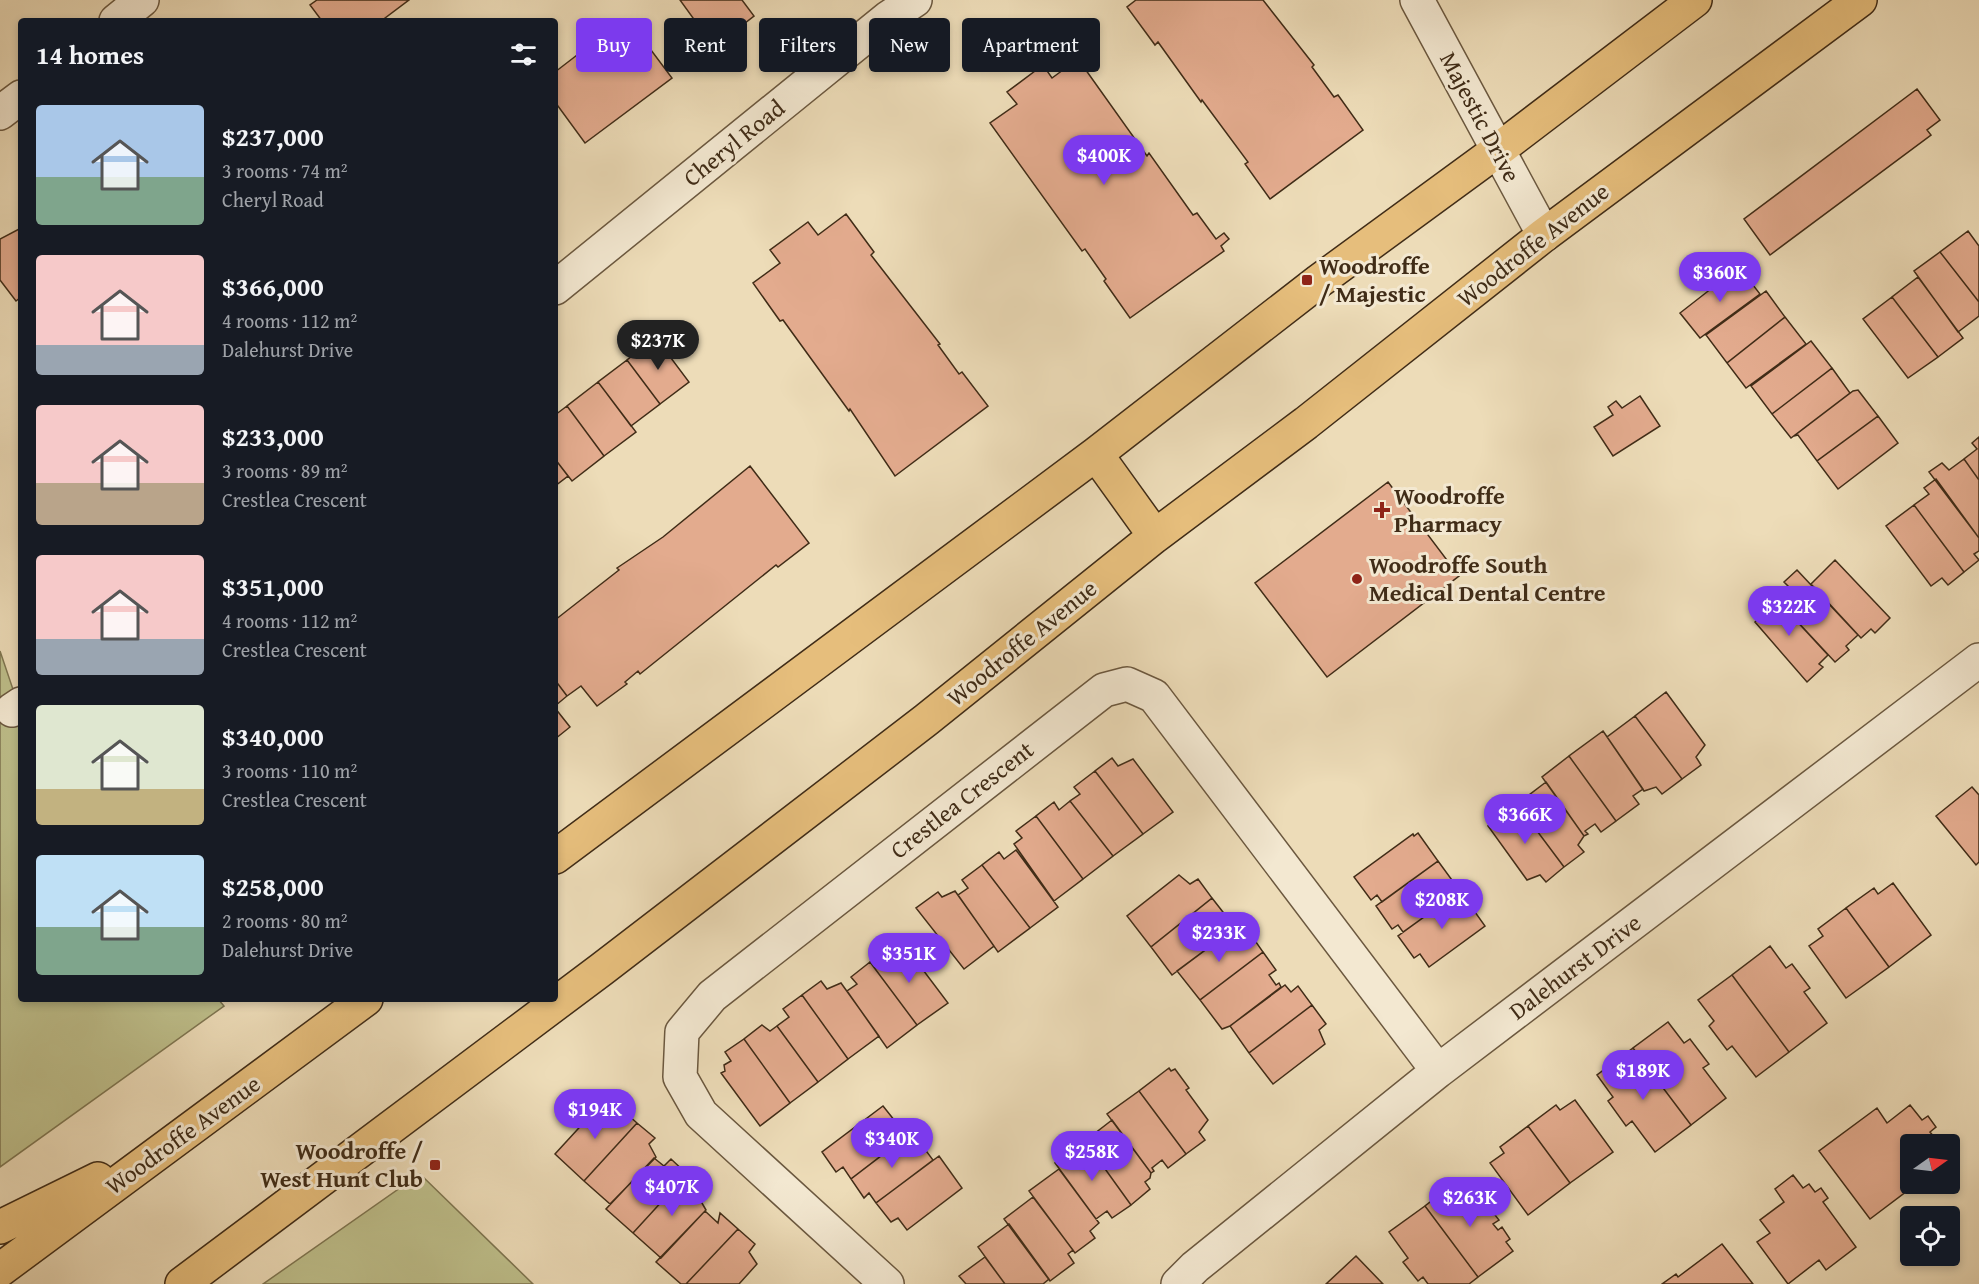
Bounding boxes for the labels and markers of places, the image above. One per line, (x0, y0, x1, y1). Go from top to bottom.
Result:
pin: $400K (1062, 135, 1146, 186)
place label: Woodroffe / Majestic (1319, 248, 1430, 311)
pin: $360K (1678, 252, 1762, 303)
marker: Woodroffe / Majestic (1300, 273, 1314, 287)
pin: $237K (616, 320, 700, 371)
place label: Woodroffe Pharmacy (1394, 478, 1505, 541)
marker: Woodroffe Pharmacy (1375, 503, 1389, 517)
place label: Woodroffe South Medical Dental Centre (1369, 547, 1606, 610)
marker: Woodroffe South Medical Dental Centre (1350, 572, 1364, 586)
pin: $322K (1747, 586, 1831, 637)
pin: $366K (1483, 794, 1567, 845)
pin: $208K (1400, 879, 1484, 930)
pin: $233K (1177, 912, 1261, 963)
pin: $351K (867, 933, 951, 984)
pin: $189K (1601, 1050, 1685, 1101)
pin: $194K (553, 1089, 637, 1140)
pin: $340K (850, 1118, 934, 1169)
pin: $258K (1050, 1131, 1134, 1182)
place label: Woodroffe / West Hunt Club (260, 1133, 424, 1196)
marker: Woodroffe / West Hunt Club (428, 1158, 442, 1172)
pin: $407K (630, 1166, 714, 1217)
pin: $263K (1428, 1177, 1512, 1228)

